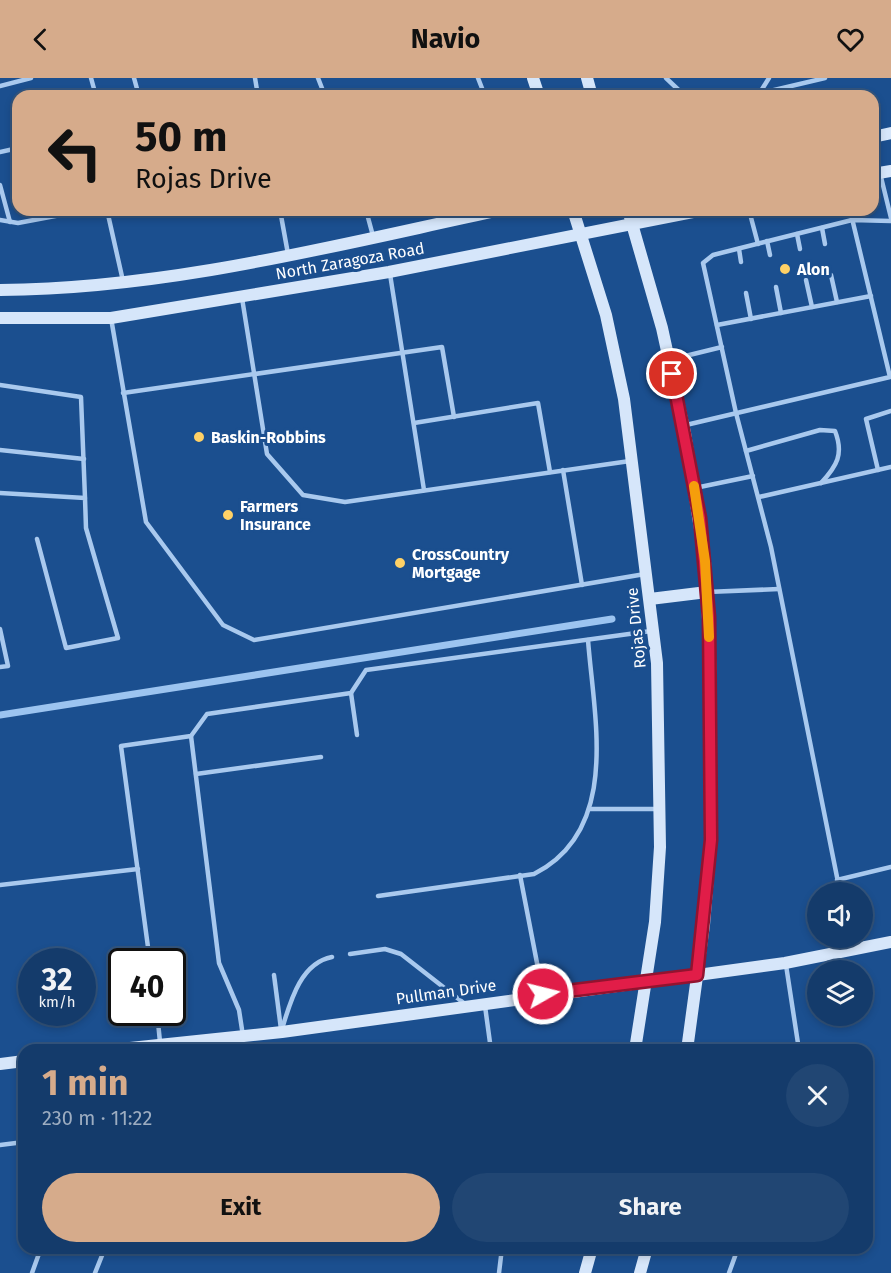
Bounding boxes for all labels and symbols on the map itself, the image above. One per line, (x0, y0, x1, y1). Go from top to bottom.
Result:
street label: North Zaragoza Road (274, 239, 426, 283)
place label: Alon (796, 260, 830, 279)
marker: Alon (778, 262, 792, 276)
pin (646, 348, 697, 399)
place label: Baskin-Robbins (211, 428, 326, 447)
marker: Baskin-Robbins (192, 430, 206, 444)
place label: Farmers Insurance (240, 497, 311, 534)
marker: Farmers Insurance (221, 508, 235, 522)
place label: CrossCountry Mortgage (412, 545, 510, 582)
marker: CrossCountry Mortgage (393, 556, 407, 570)
street label: Rojas Drive (622, 587, 650, 669)
speed limit sign: 40 (108, 948, 186, 1026)
position arrow (511, 962, 575, 1026)
street label: Pullman Drive (395, 976, 497, 1008)

